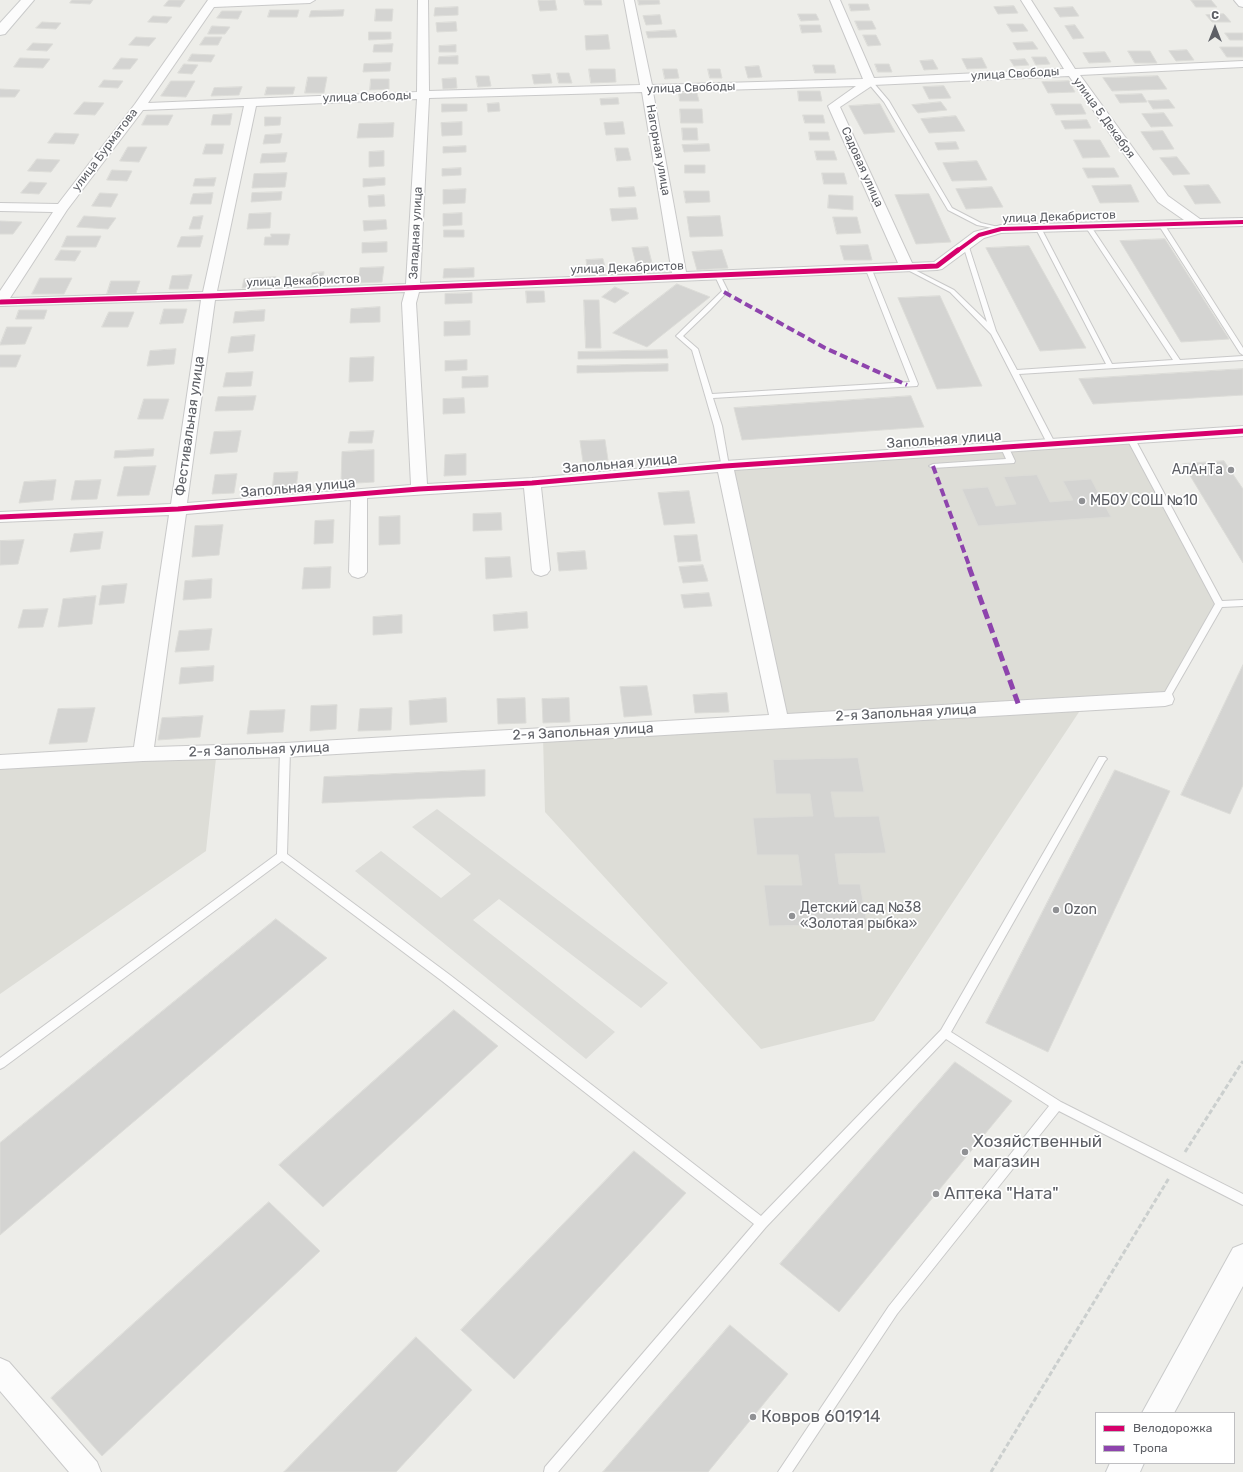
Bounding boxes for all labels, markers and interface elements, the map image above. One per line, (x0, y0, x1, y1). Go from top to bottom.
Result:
north arrow (1195, 8, 1235, 48)
text: С (1211, 9, 1219, 22)
street label: улица Свободы (970, 64, 1060, 84)
street label: улица 5 Декабря (1070, 75, 1138, 161)
street label: улица Свободы (646, 79, 736, 97)
street label: улица Свободы (322, 88, 412, 106)
street label: Нагорная улица (643, 103, 673, 197)
street label: улица Бурматова (69, 106, 141, 194)
street label: Садовая улица (838, 125, 886, 209)
street label: Западная улица (406, 186, 426, 280)
street label: улица Декабристов (1002, 208, 1116, 226)
street label: улица Декабристов (570, 259, 684, 277)
street label: улица Декабристов (246, 272, 360, 290)
street label: Фестивальная улица (172, 355, 208, 497)
street label: Запольная улица (886, 428, 1002, 452)
street label: Запольная улица (562, 451, 678, 477)
place label: АлАнТа (1172, 462, 1223, 478)
marker: АлАнТа (1226, 465, 1236, 475)
street label: Запольная улица (240, 475, 356, 501)
place label: МБОУ СОШ №10 (1090, 493, 1198, 509)
marker: МБОУ СОШ №10 (1077, 496, 1087, 506)
street label: 2-я Запольная улица (835, 701, 977, 725)
street label: 2-я Запольная улица (512, 720, 654, 744)
street label: 2-я Запольная улица (188, 739, 330, 761)
place label: Детский сад №38 «Золотая рыбка» (800, 900, 921, 932)
place label: Ozon (1064, 902, 1097, 918)
marker: Ozon (1051, 905, 1061, 915)
marker: Детский сад №38 «Золотая рыбка» (787, 911, 797, 921)
place label: Хозяйственный магазин (973, 1132, 1102, 1172)
marker: Хозяйственный магазин (960, 1147, 970, 1157)
place label: Аптека "Ната" (944, 1184, 1059, 1204)
marker: Аптека "Ната" (931, 1189, 941, 1199)
place label: Ковров 601914 (761, 1407, 880, 1427)
marker: Ковров 601914 (748, 1412, 758, 1422)
legend (1095, 1412, 1235, 1464)
text: Велодорожка (1133, 1421, 1212, 1435)
text: Тропа (1133, 1441, 1168, 1455)

